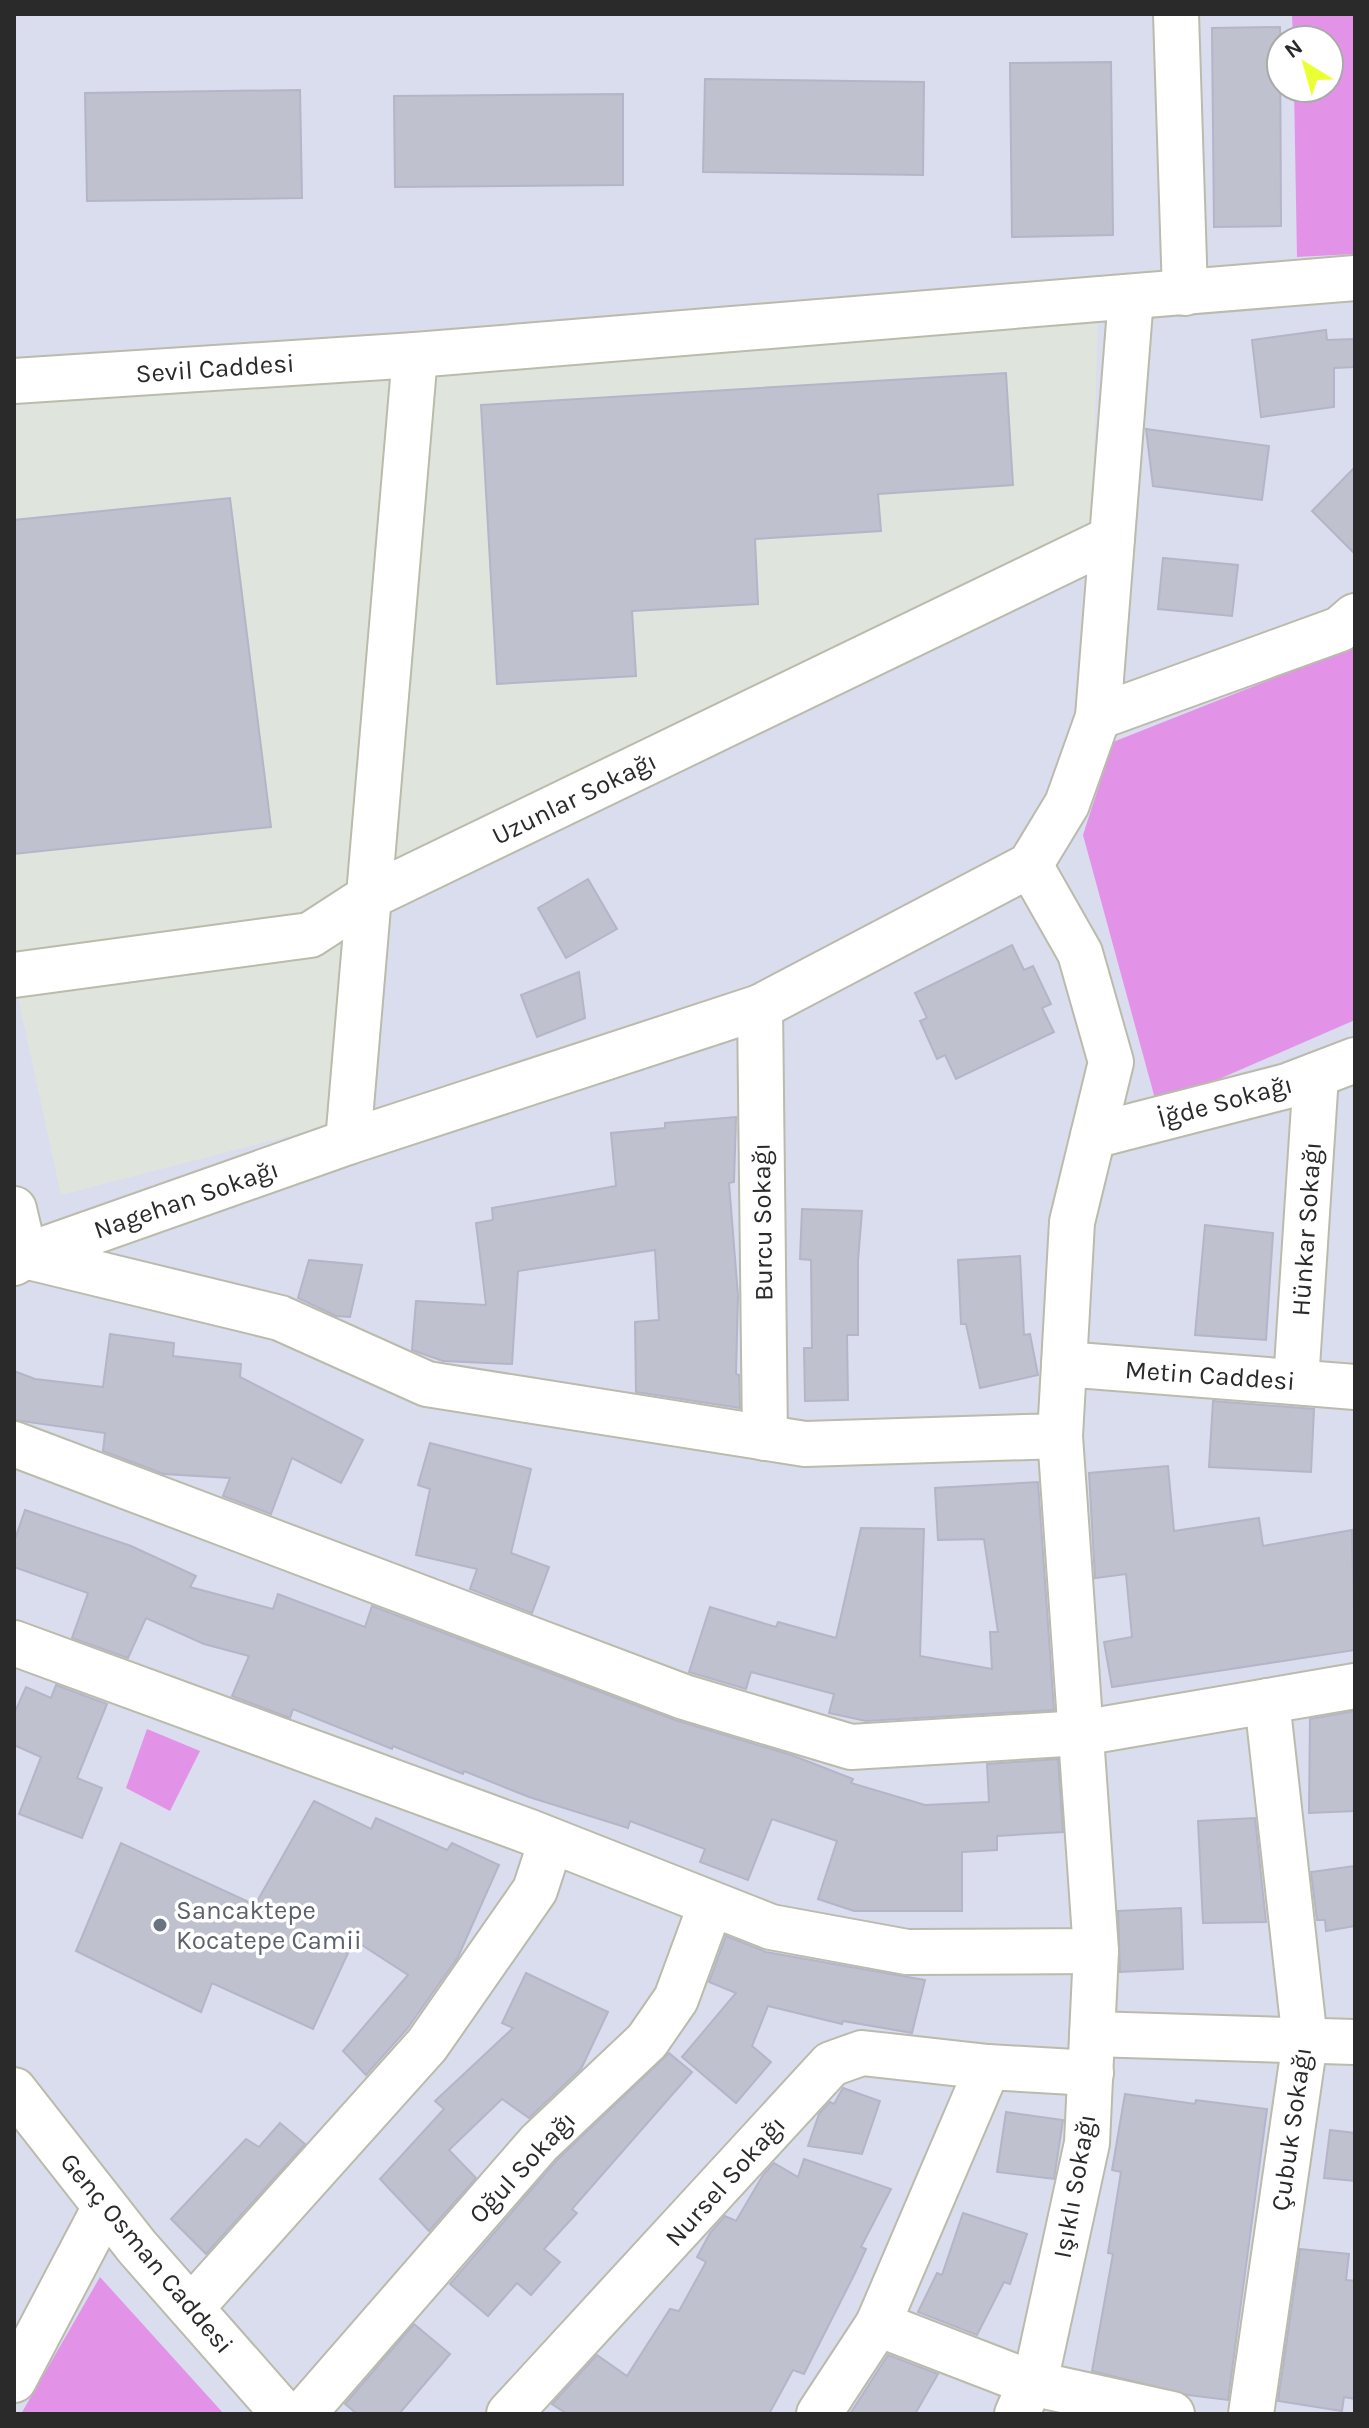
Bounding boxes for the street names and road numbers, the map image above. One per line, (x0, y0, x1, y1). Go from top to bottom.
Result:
street label: Sevil Caddesi (135, 347, 296, 390)
street label: Uzunlar Sokağı (487, 745, 662, 852)
street label: İğde Sokağı (1154, 1069, 1296, 1134)
street label: Hünkar Sokağı (1285, 1141, 1328, 1317)
street label: Burcu Sokağı (746, 1143, 779, 1301)
street label: Nagehan Sokağı (90, 1153, 283, 1246)
street label: Metin Caddesi (1124, 1354, 1296, 1397)
street label: Çubuk Sokağı (1265, 2045, 1318, 2213)
street label: Oğul Sokağı (463, 2105, 582, 2230)
street label: Nursel Sokağı (659, 2110, 792, 2253)
street label: Işıklı Sokağı (1047, 2112, 1102, 2261)
street label: Genç Osman Caddesi (54, 2147, 240, 2360)

